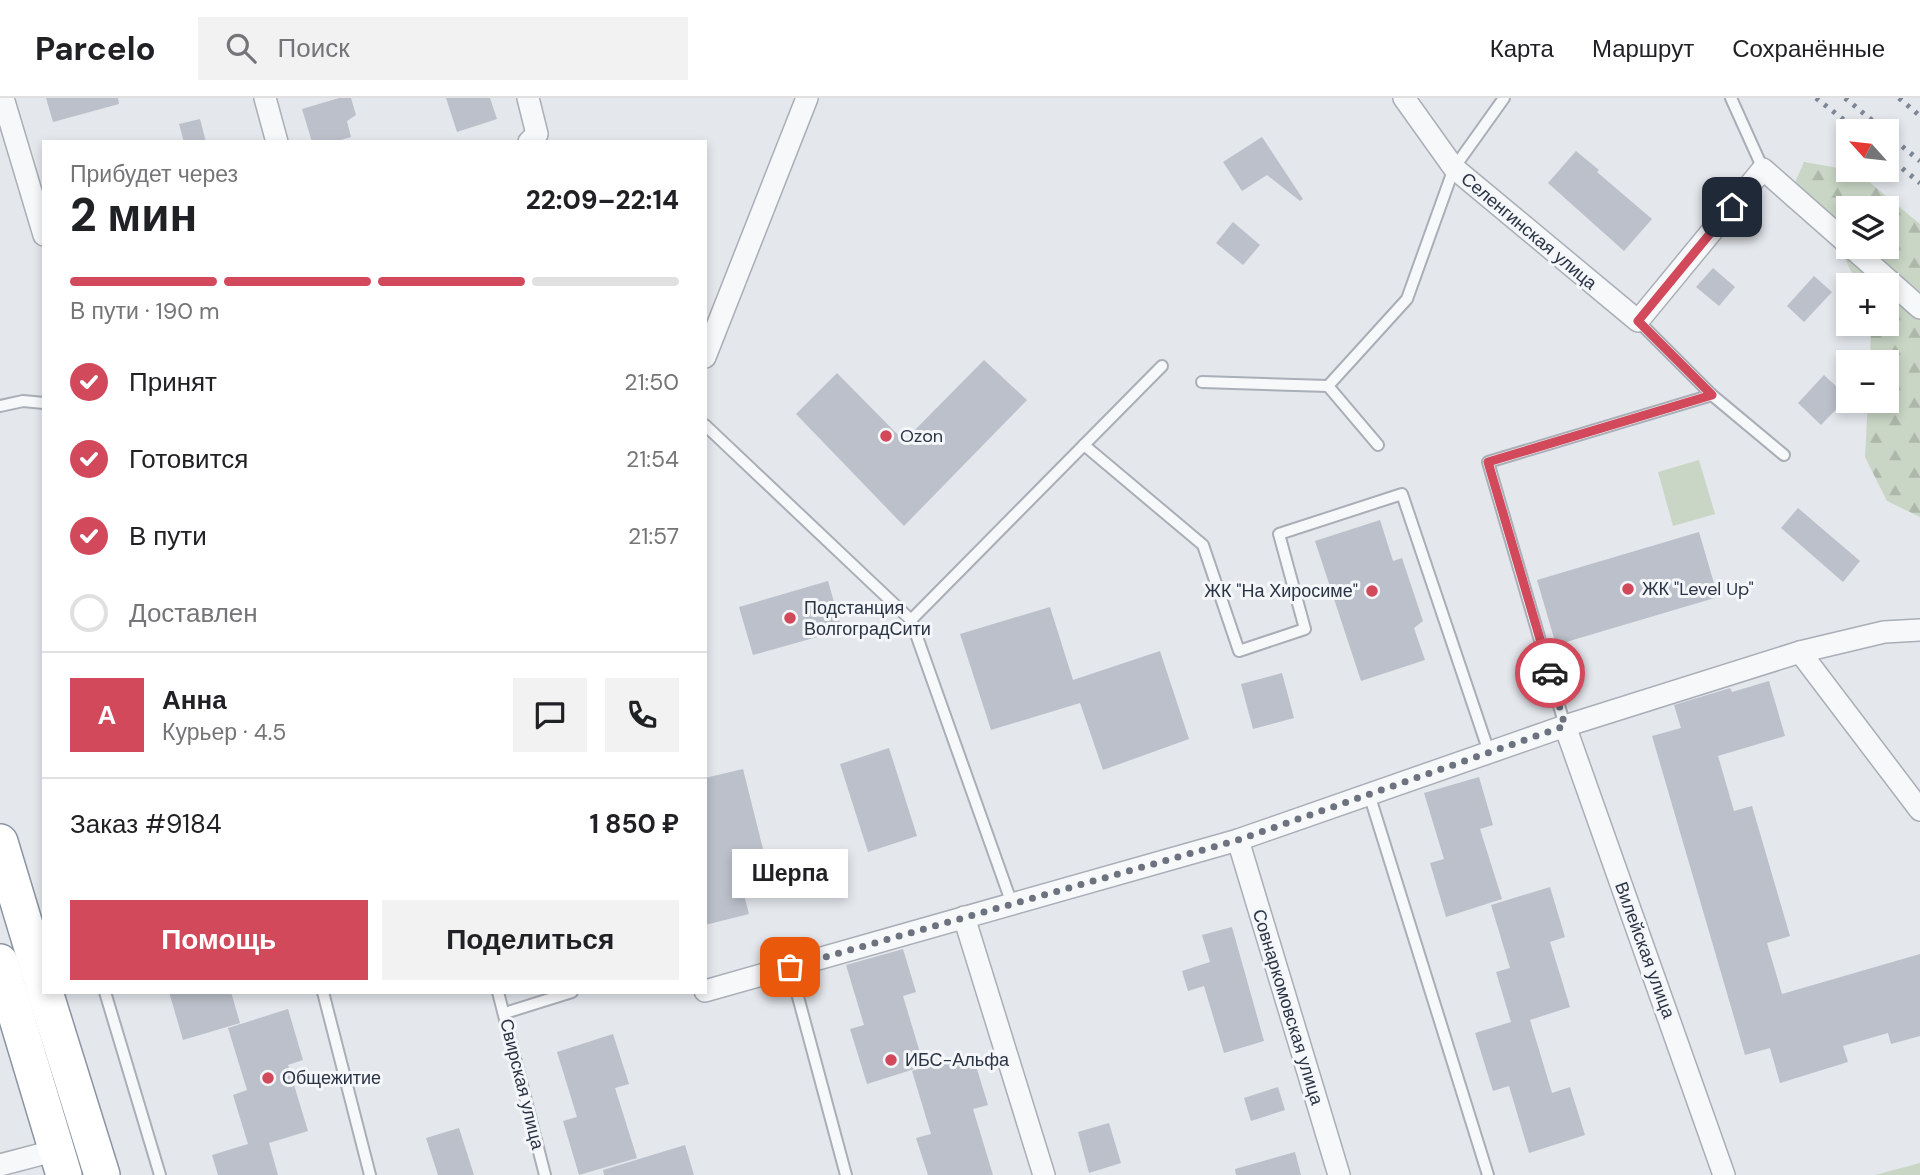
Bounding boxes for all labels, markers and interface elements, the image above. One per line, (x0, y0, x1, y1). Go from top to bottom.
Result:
search box (198, 17, 688, 80)
text: Parcelo (35, 27, 156, 70)
icon: search (222, 29, 260, 67)
text: Поиск (278, 31, 350, 65)
text: Карта (1490, 33, 1554, 64)
text: Маршрут (1592, 33, 1694, 64)
text: Сохранённые (1732, 33, 1885, 64)
north arrow (1836, 119, 1899, 182)
map controls (1836, 119, 1899, 413)
text: Прибудет через (70, 159, 238, 189)
street label: Селенгинская улица (1456, 167, 1603, 296)
pin (1702, 177, 1762, 237)
text: 22:09–22:14 (526, 183, 679, 217)
text: 2 мин (70, 185, 197, 245)
icon: home (1713, 188, 1751, 226)
button: layers (1836, 196, 1899, 259)
button: + (1836, 273, 1899, 336)
text: В пути · 190 m (70, 296, 220, 326)
button: − (1836, 350, 1899, 413)
icon: check (70, 363, 108, 401)
text: Принят (129, 365, 217, 399)
text: 21:50 (624, 367, 679, 397)
place label: Ozon (900, 424, 943, 448)
marker: Ozon (878, 428, 894, 444)
icon: check (70, 440, 108, 478)
text: Готовится (129, 442, 248, 476)
text: 21:54 (626, 444, 679, 474)
icon: check (70, 517, 108, 555)
text: В пути (129, 519, 207, 553)
text: 21:57 (628, 521, 679, 551)
place label: ЖК "Level Up" (1642, 577, 1754, 601)
place label: ЖК "На Хиросиме" (1204, 579, 1358, 603)
marker: ЖК "Level Up" (1620, 581, 1636, 597)
marker: ЖК "На Хиросиме" (1364, 583, 1380, 599)
text: Доставлен (129, 596, 258, 630)
place label: Подстанция ВолгоградСити (804, 596, 931, 641)
marker: Подстанция ВолгоградСити (782, 610, 798, 626)
courier (1515, 638, 1585, 708)
icon: car (1531, 654, 1569, 692)
button: chat (513, 678, 587, 752)
button: phone (605, 678, 679, 752)
text: Анна (162, 683, 227, 717)
text: А (98, 698, 116, 732)
text: Курьер · 4.5 (162, 717, 286, 747)
text: Заказ #9184 (70, 807, 222, 841)
text: 1 850 ₽ (589, 807, 679, 841)
callout: Шерпа (732, 848, 848, 897)
text: Шерпа (752, 858, 828, 888)
street label: Вилейская улица (1609, 878, 1681, 1023)
button: Помощь (70, 900, 368, 980)
button: Поделиться (382, 900, 679, 980)
street label: Совнаркомовская улица (1247, 906, 1330, 1109)
pin (760, 937, 820, 997)
icon: bag (771, 948, 809, 986)
street label: Свирская улица (494, 1016, 550, 1153)
place label: ИБС-Альфа (905, 1048, 1010, 1072)
marker: ИБС-Альфа (883, 1052, 899, 1068)
place label: Общежитие (282, 1066, 381, 1090)
marker: Общежитие (260, 1070, 276, 1086)

